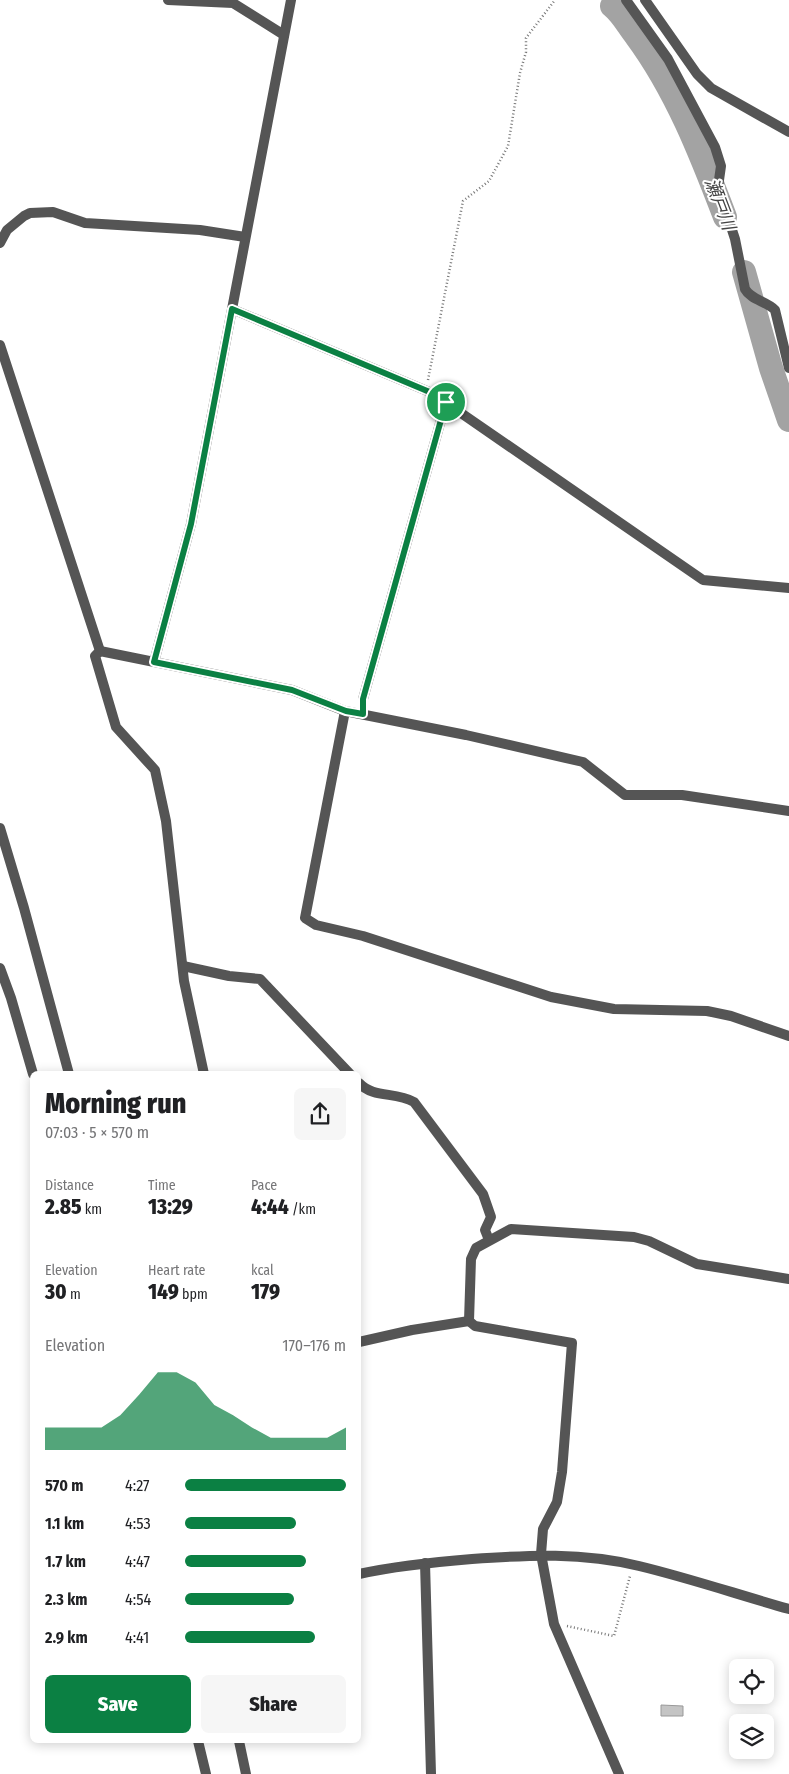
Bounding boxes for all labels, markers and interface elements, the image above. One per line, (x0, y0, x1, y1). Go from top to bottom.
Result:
water label: 瀬戸川 (700, 175, 741, 235)
pin (425, 381, 467, 423)
icon: arrive (432, 388, 460, 416)
text: Morning run (45, 1087, 186, 1120)
button: share (294, 1088, 346, 1140)
text: 07:03 · 5 × 570 m (45, 1123, 149, 1142)
text: Distance (45, 1177, 94, 1194)
text: Time (148, 1177, 176, 1194)
text: Pace (251, 1177, 277, 1194)
text: 2.85 (45, 1194, 82, 1220)
text: 13:29 (148, 1194, 193, 1220)
text: 4:44 (251, 1194, 289, 1220)
text: km (82, 1201, 102, 1218)
text: /km (289, 1201, 316, 1218)
text: Elevation (45, 1262, 98, 1279)
text: Heart rate (148, 1262, 205, 1279)
text: kcal (251, 1262, 274, 1279)
text: 30 (45, 1279, 67, 1305)
text: 149 (148, 1279, 179, 1305)
text: 179 (251, 1279, 280, 1305)
text: m (67, 1286, 81, 1303)
text: bpm (179, 1286, 208, 1303)
text: Elevation (45, 1336, 105, 1355)
text: 170–176 m (282, 1336, 346, 1355)
text: 570 m (45, 1476, 83, 1495)
text: 4:27 (125, 1476, 150, 1495)
text: 1.1 km (45, 1514, 84, 1533)
text: 4:53 (125, 1514, 151, 1533)
text: 1.7 km (45, 1552, 86, 1571)
text: 4:47 (125, 1552, 150, 1571)
text: 2.3 km (45, 1590, 88, 1609)
text: 4:54 (125, 1590, 151, 1609)
text: 2.9 km (45, 1628, 88, 1647)
text: 4:41 (125, 1628, 149, 1647)
map controls (729, 1659, 774, 1759)
button: locate (729, 1659, 774, 1704)
button: Save (45, 1675, 191, 1733)
button: Share (201, 1675, 346, 1733)
button: layers (729, 1714, 774, 1759)

